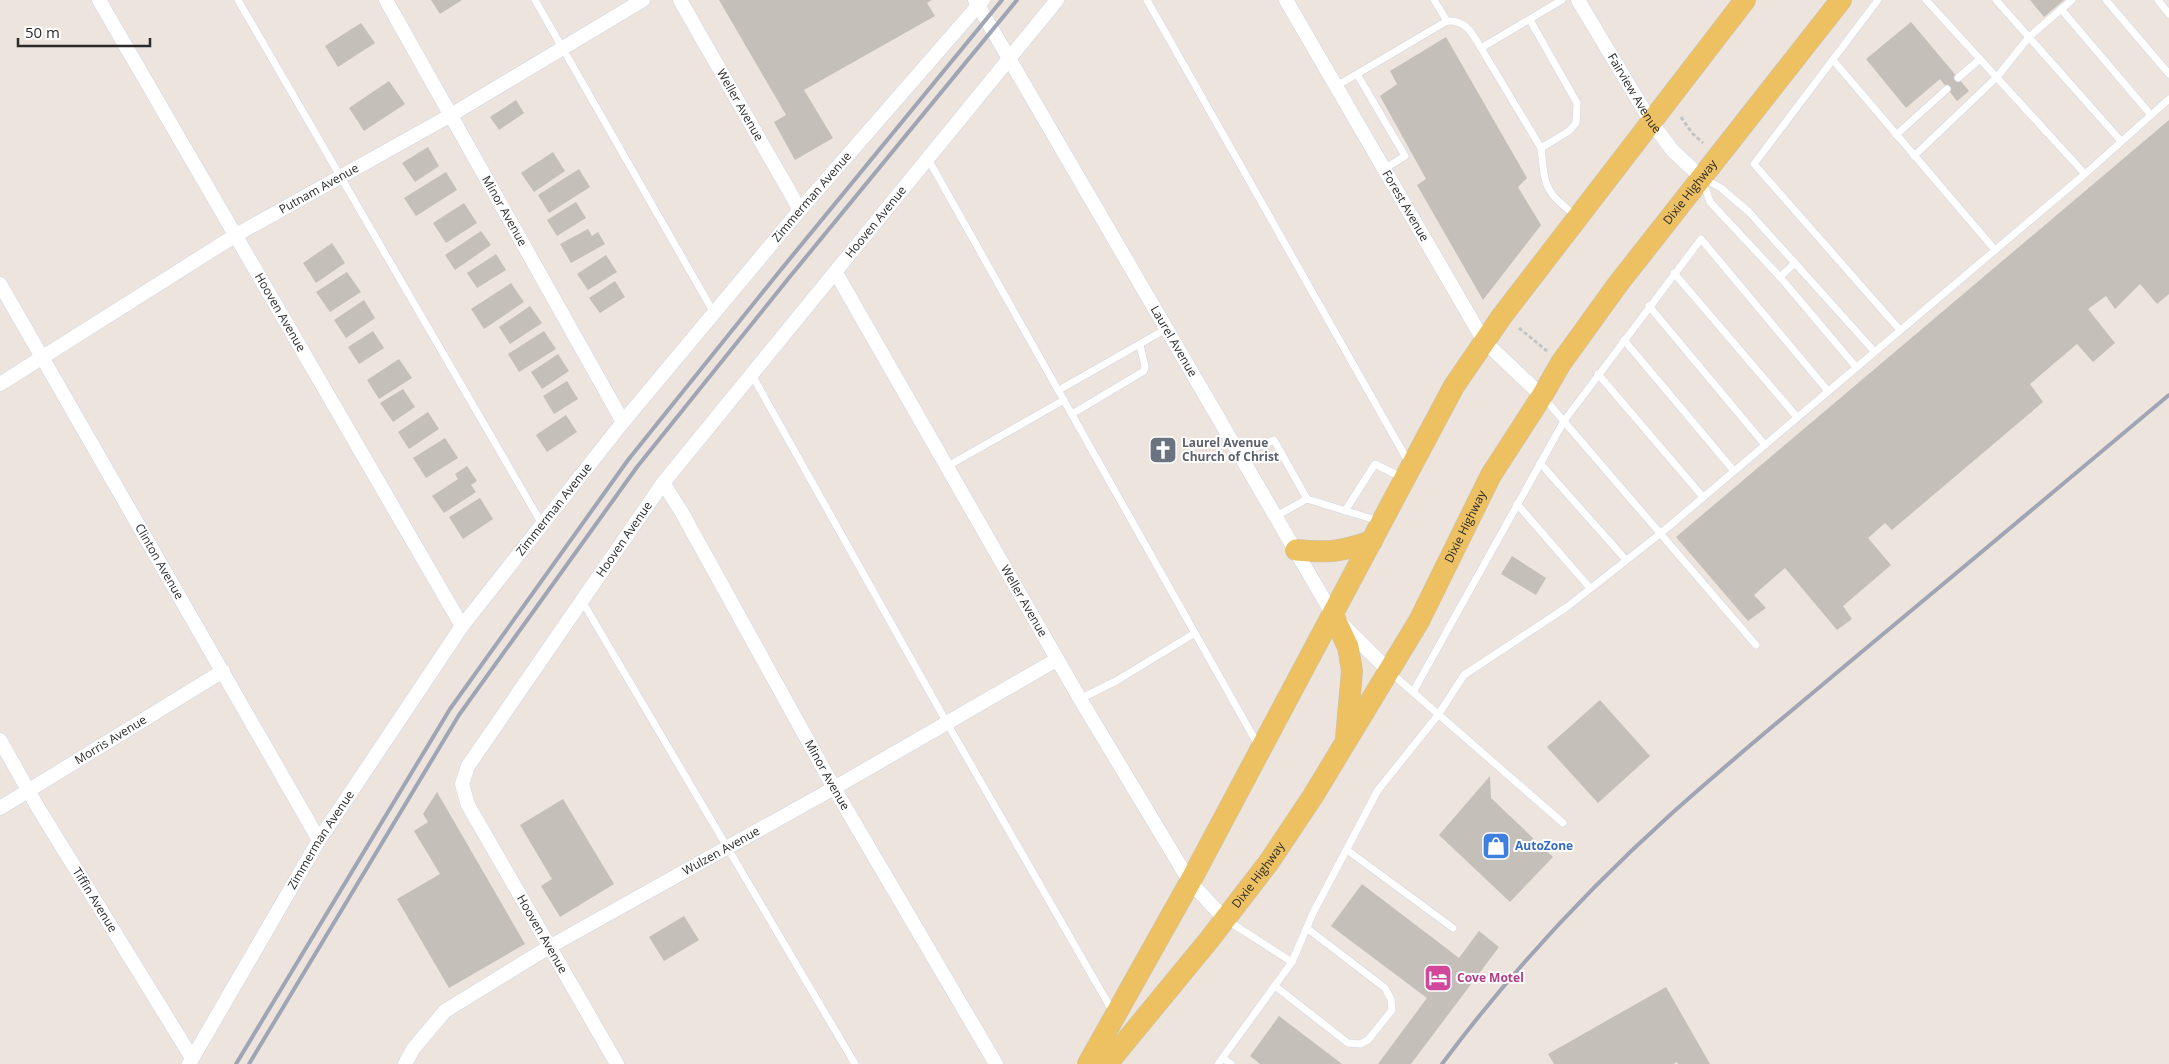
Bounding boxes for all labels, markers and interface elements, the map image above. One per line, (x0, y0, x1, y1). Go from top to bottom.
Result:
scale bar (18, 15, 150, 47)
text: 50 m (25, 22, 60, 42)
street label: Fairview Avenue (1604, 50, 1666, 137)
street label: Weller Avenue (713, 66, 768, 144)
street label: Zimmerman Avenue (768, 148, 855, 245)
street label: Dixie Highway (1659, 155, 1721, 228)
street label: Putnam Avenue (276, 159, 362, 217)
street label: Forest Avenue (1379, 167, 1434, 245)
street label: Minor Avenue (478, 172, 532, 249)
street label: Hooven Avenue (841, 182, 910, 261)
street label: Hooven Avenue (251, 270, 310, 355)
street label: Laurel Avenue (1147, 302, 1202, 380)
place label: Laurel Avenue Church of Christ (1182, 434, 1279, 465)
church icon: Laurel Avenue Church of Christ (1148, 435, 1178, 465)
street label: Zimmerman Avenue (512, 459, 596, 559)
street label: Dixie Highway (1440, 487, 1491, 566)
street label: Hooven Avenue (592, 498, 656, 580)
street label: Clinton Avenue (131, 520, 188, 603)
street label: Weller Avenue (997, 562, 1052, 640)
street label: Morris Avenue (71, 711, 150, 768)
street label: Minor Avenue (801, 737, 854, 813)
street label: Zimmerman Avenue (283, 787, 358, 892)
street label: Wulzen Avenue (679, 822, 763, 879)
shop icon: AutoZone (1481, 831, 1511, 861)
place label: AutoZone (1515, 837, 1573, 854)
street label: Dixie Highway (1228, 838, 1289, 912)
street label: Tiffin Avenue (69, 864, 122, 935)
street label: Hooven Avenue (513, 891, 572, 976)
hotel icon: Cove Motel (1423, 963, 1453, 993)
place label: Cove Motel (1457, 969, 1524, 986)

